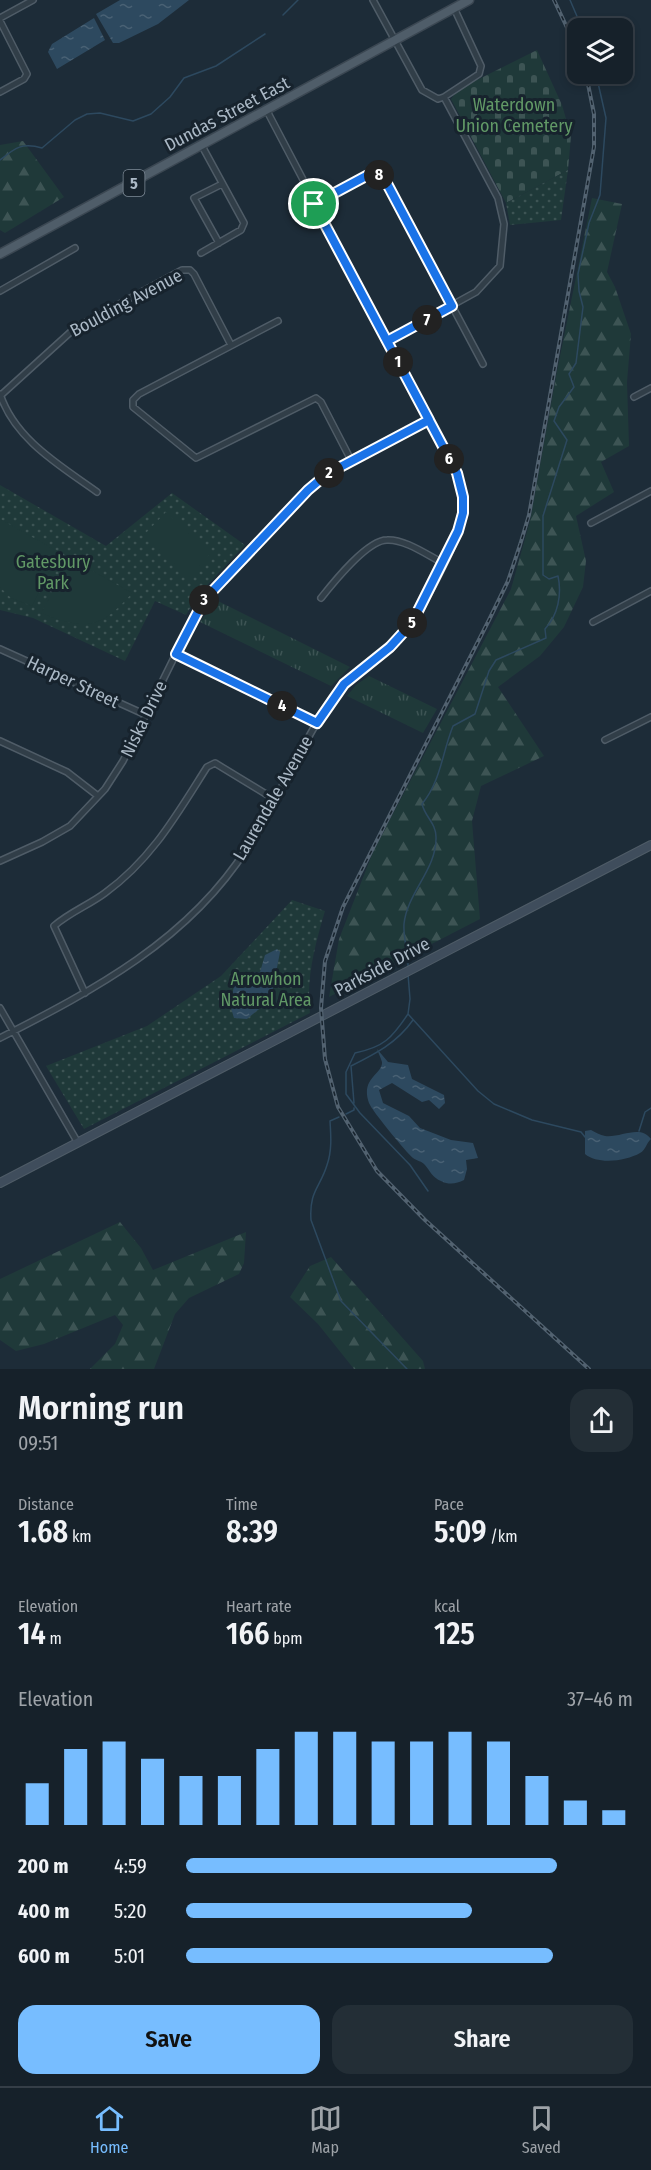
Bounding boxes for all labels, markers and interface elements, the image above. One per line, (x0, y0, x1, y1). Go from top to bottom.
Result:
map controls (567, 18, 633, 84)
button: layers (567, 18, 633, 84)
street label: Dundas Street East (161, 72, 293, 156)
park label: Waterdown Union Cemetery (455, 94, 573, 137)
pin: 8 (364, 160, 394, 190)
text: 8 (375, 165, 383, 184)
road number: 5 (124, 170, 144, 196)
pin (288, 178, 339, 229)
icon: arrive (297, 187, 330, 220)
street label: Boulding Avenue (66, 264, 186, 342)
pin: 7 (412, 305, 442, 335)
text: 7 (424, 310, 430, 329)
pin: 1 (383, 347, 413, 377)
text: 1 (395, 352, 401, 371)
pin: 6 (434, 444, 464, 474)
text: 6 (445, 449, 453, 468)
pin: 2 (314, 458, 344, 488)
text: 2 (325, 463, 333, 482)
park label: Gatesbury Park (16, 551, 90, 594)
pin: 3 (189, 585, 219, 615)
text: 3 (200, 590, 208, 609)
pin: 5 (397, 608, 427, 638)
text: 5 (408, 613, 416, 632)
street label: Harper Street (23, 651, 123, 713)
street label: Niska Drive (116, 677, 172, 761)
pin: 4 (267, 691, 297, 721)
text: 4 (278, 696, 286, 715)
street label: Laurendale Avenue (228, 732, 318, 864)
street label: Parkside Drive (330, 933, 434, 1001)
park label: Arrowhon Natural Area (220, 968, 312, 1011)
text: Morning run (18, 1388, 184, 1428)
button: share (570, 1389, 633, 1452)
text: 09:51 (18, 1431, 58, 1455)
text: Distance (18, 1495, 74, 1514)
text: Time (226, 1495, 258, 1514)
text: Pace (434, 1495, 464, 1514)
text: 1.68 (18, 1514, 68, 1550)
text: 8:39 (226, 1514, 278, 1550)
text: 5:09 (434, 1514, 486, 1550)
text: km (68, 1527, 92, 1546)
text: /km (486, 1527, 518, 1546)
text: Elevation (18, 1597, 78, 1616)
text: Heart rate (226, 1597, 292, 1616)
text: kcal (434, 1597, 460, 1616)
text: 14 (18, 1616, 46, 1652)
text: 166 (226, 1616, 269, 1652)
text: 125 (434, 1616, 475, 1652)
text: m (46, 1629, 62, 1648)
text: bpm (269, 1629, 303, 1648)
text: Elevation (18, 1687, 93, 1711)
text: 37–46 m (567, 1687, 633, 1711)
text: 200 m (18, 1854, 69, 1878)
text: 4:59 (114, 1854, 147, 1878)
text: 400 m (18, 1899, 70, 1923)
text: 5:20 (114, 1899, 147, 1923)
text: 600 m (18, 1944, 70, 1968)
text: 5:01 (114, 1944, 145, 1968)
button: Save (18, 2005, 320, 2074)
button: Share (332, 2005, 633, 2074)
tab: Home (90, 2102, 128, 2157)
tab: Map (309, 2102, 342, 2157)
tab: Saved (522, 2102, 561, 2157)

